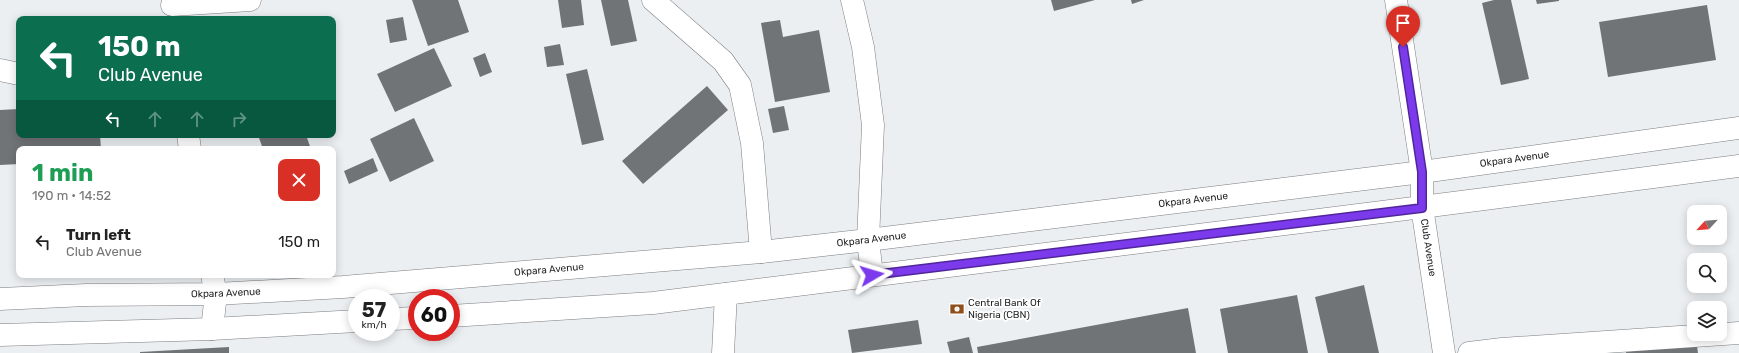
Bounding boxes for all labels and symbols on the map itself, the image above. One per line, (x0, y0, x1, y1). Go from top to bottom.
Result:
pin (1386, 6, 1420, 47)
street label: Okpara Avenue (1479, 148, 1550, 170)
street label: Okpara Avenue (1158, 190, 1229, 210)
north arrow (1687, 205, 1727, 245)
street label: Club Avenue (1418, 218, 1438, 278)
street label: Okpara Avenue (836, 229, 907, 249)
position arrow (851, 254, 893, 296)
street label: Okpara Avenue (514, 261, 585, 279)
street label: Okpara Avenue (191, 286, 262, 300)
speed limit sign: 60 (408, 289, 460, 341)
place label: Central Bank Of Nigeria (CBN) (968, 297, 1041, 321)
bank icon: Central Bank Of Nigeria (CBN) (949, 301, 965, 317)

